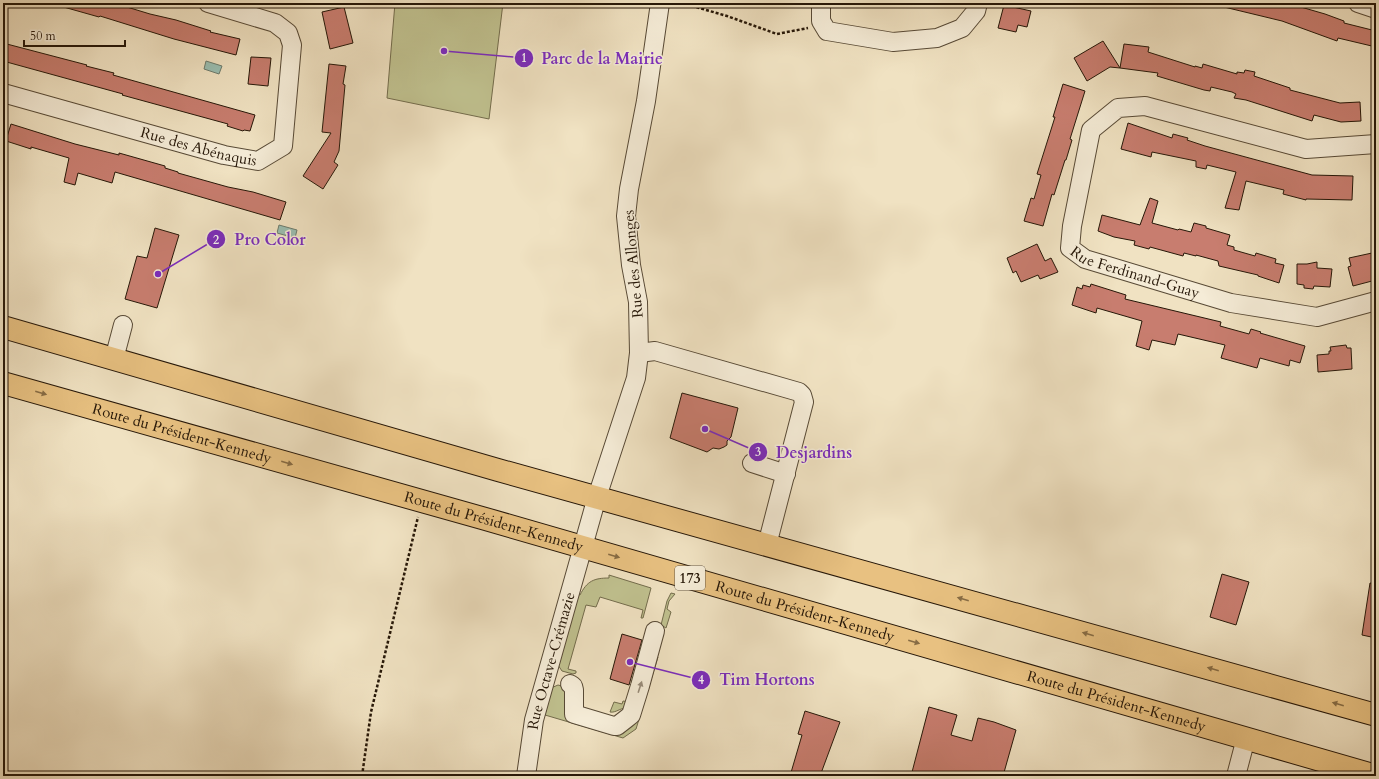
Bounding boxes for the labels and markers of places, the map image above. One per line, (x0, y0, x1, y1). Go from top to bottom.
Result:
callout: Parc de la Mairie (514, 44, 671, 72)
callout: Pro Color (206, 225, 313, 253)
callout: Desjardins (748, 438, 860, 466)
callout: Tim Hortons (691, 666, 822, 694)

